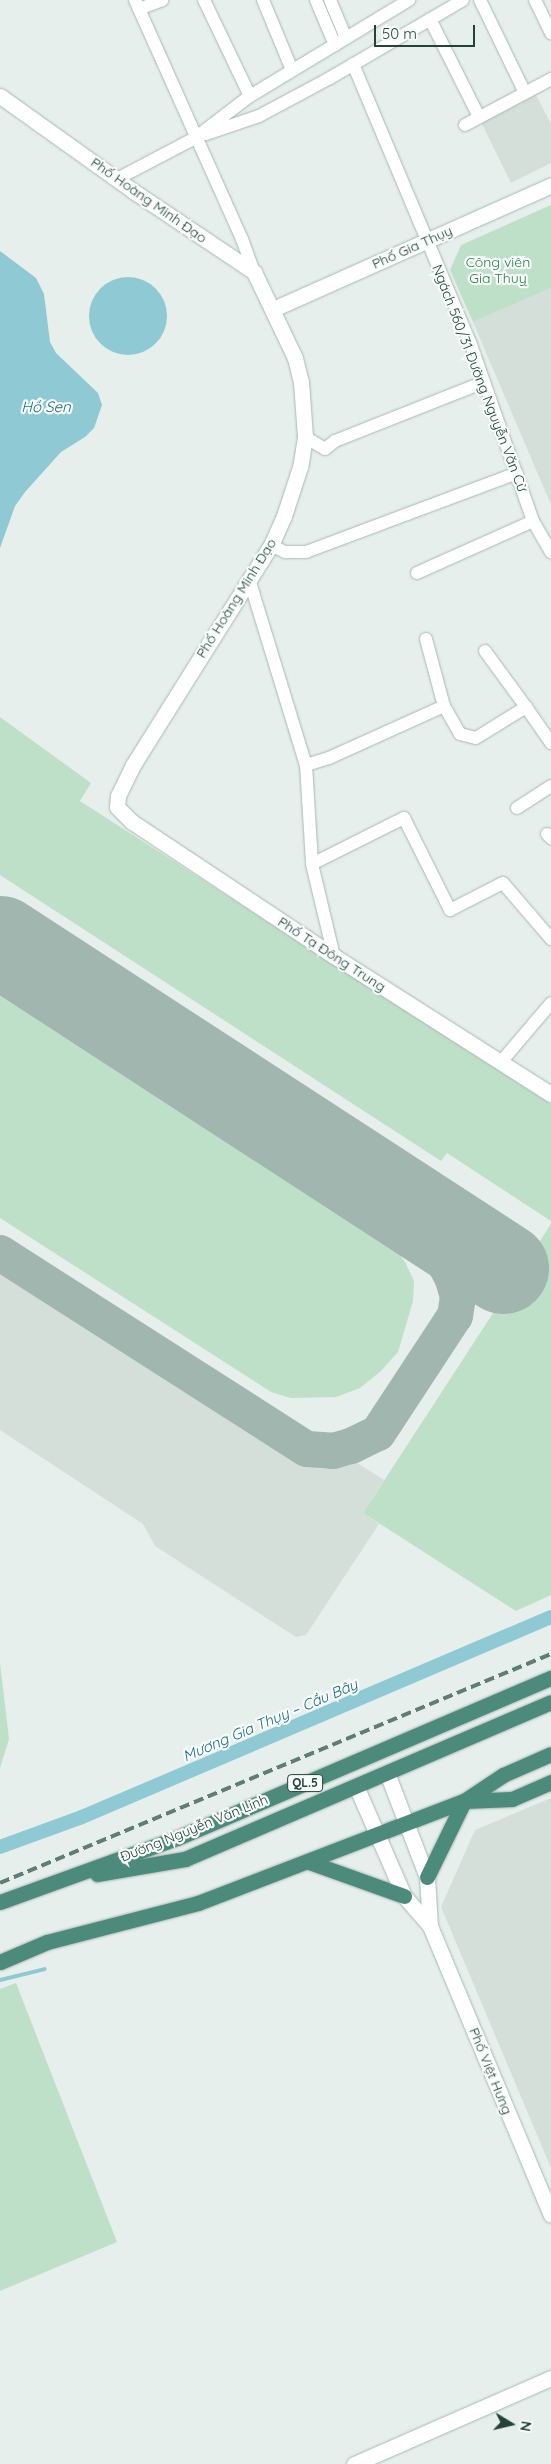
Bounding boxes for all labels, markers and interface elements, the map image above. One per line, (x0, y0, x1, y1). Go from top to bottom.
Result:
scale bar (376, 15, 477, 47)
text: 50 m (382, 24, 417, 43)
street label: Phố Hoàng Minh Đạo (88, 154, 210, 246)
street label: Phố Gia Thụy (369, 222, 455, 272)
park label: Công viên Gia Thuỵ (466, 254, 530, 286)
street label: Ngách 560/31 Đường Nguyễn Văn Cừ (429, 262, 531, 494)
water label: Hồ Sen (21, 398, 71, 416)
street label: Phố Hoàng Minh Đạo (192, 535, 280, 661)
street label: Phố Tạ Đông Trung (275, 913, 389, 995)
water label: Mương Gia Thụy – Cầu Bây (180, 1675, 360, 1765)
road number: QL.5 (286, 1774, 324, 1792)
street label: Đường Nguyễn Văn Linh (118, 1791, 270, 1865)
street label: Phố Việt Hưng (466, 2025, 516, 2117)
north arrow (486, 2399, 536, 2449)
text: N (516, 2420, 536, 2433)

